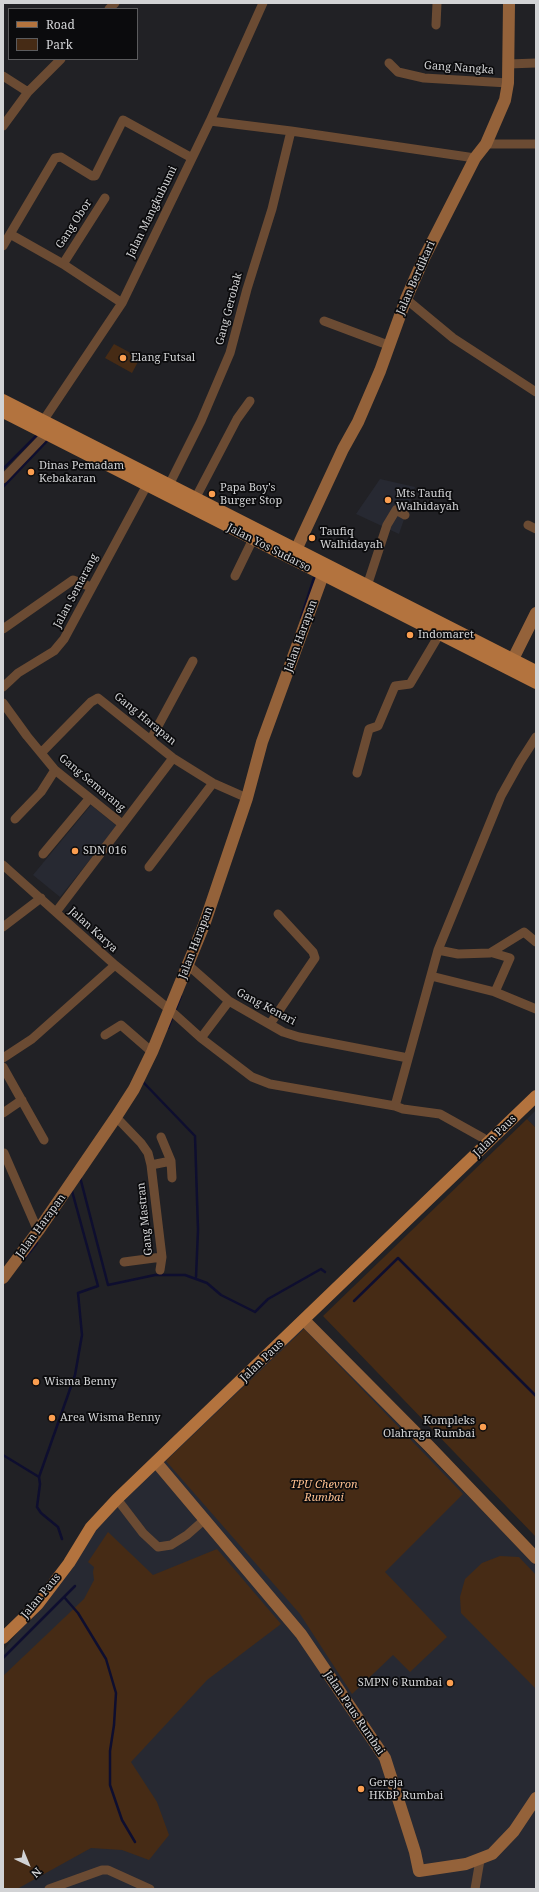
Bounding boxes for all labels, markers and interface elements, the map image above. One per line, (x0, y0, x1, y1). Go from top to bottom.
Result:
legend (8, 8, 138, 60)
text: Road (46, 16, 75, 33)
text: Park (46, 36, 73, 53)
street label: Gang Nangka (424, 59, 494, 77)
street label: Jalan Mangkubumi (124, 164, 180, 260)
street label: Gang Obor (53, 197, 95, 251)
street label: Jalan Berdikari (394, 239, 438, 317)
street label: Gang Gerobak (213, 271, 245, 347)
place label: Elang Futsal (131, 351, 195, 365)
marker: Elang Futsal (118, 353, 128, 363)
place label: Dinas Pemadam Kebakaran (39, 459, 124, 485)
marker: Dinas Pemadam Kebakaran (26, 467, 36, 477)
place label: Papa Boy's Burger Stop (220, 481, 282, 507)
place label: Mts Taufiq Walhidayah (396, 487, 459, 513)
marker: Papa Boy's Burger Stop (207, 489, 217, 499)
marker: Mts Taufiq Walhidayah (383, 495, 393, 505)
street label: Jalan Yos Sudarso (225, 521, 313, 575)
place label: Taufiq Walhidayah (320, 525, 383, 551)
marker: Taufiq Walhidayah (307, 533, 317, 543)
street label: Jalan Semarang (51, 552, 101, 630)
street label: Jalan Harapan (282, 598, 320, 674)
place label: Indomaret (418, 628, 474, 642)
marker: Indomaret (405, 630, 415, 640)
street label: Gang Harapan (111, 690, 179, 748)
street label: Gang Semarang (56, 751, 128, 815)
place label: SDN 016 (83, 844, 127, 858)
marker: SDN 016 (70, 846, 80, 856)
street label: Jalan Karya (66, 905, 120, 955)
street label: Jalan Harapan (176, 905, 216, 981)
street label: Gang Kenari (234, 986, 298, 1028)
street label: Jalan Paus (471, 1112, 519, 1160)
street label: Gang Mastran (135, 1182, 155, 1256)
street label: Jalan Harapan (13, 1191, 69, 1261)
street label: Jalan Paus (238, 1337, 286, 1385)
place label: Wisma Benny (44, 1375, 117, 1389)
marker: Wisma Benny (31, 1377, 41, 1387)
place label: Area Wisma Benny (60, 1411, 161, 1425)
marker: Area Wisma Benny (47, 1413, 57, 1423)
place label: Kompleks Olahraga Rumbai (383, 1414, 475, 1440)
marker: Kompleks Olahraga Rumbai (478, 1422, 488, 1432)
park label: TPU Chevron Rumbai (290, 1478, 358, 1504)
street label: Jalan Paus (18, 1571, 64, 1621)
street label: Jalan Paus Rumbai (321, 1669, 387, 1757)
place label: SMPN 6 Rumbai (358, 1676, 442, 1690)
marker: SMPN 6 Rumbai (445, 1678, 455, 1688)
place label: Gereja HKBP Rumbai (369, 1776, 443, 1802)
marker: Gereja HKBP Rumbai (356, 1784, 366, 1794)
north arrow (8, 1844, 48, 1884)
text: N (28, 1865, 45, 1881)

